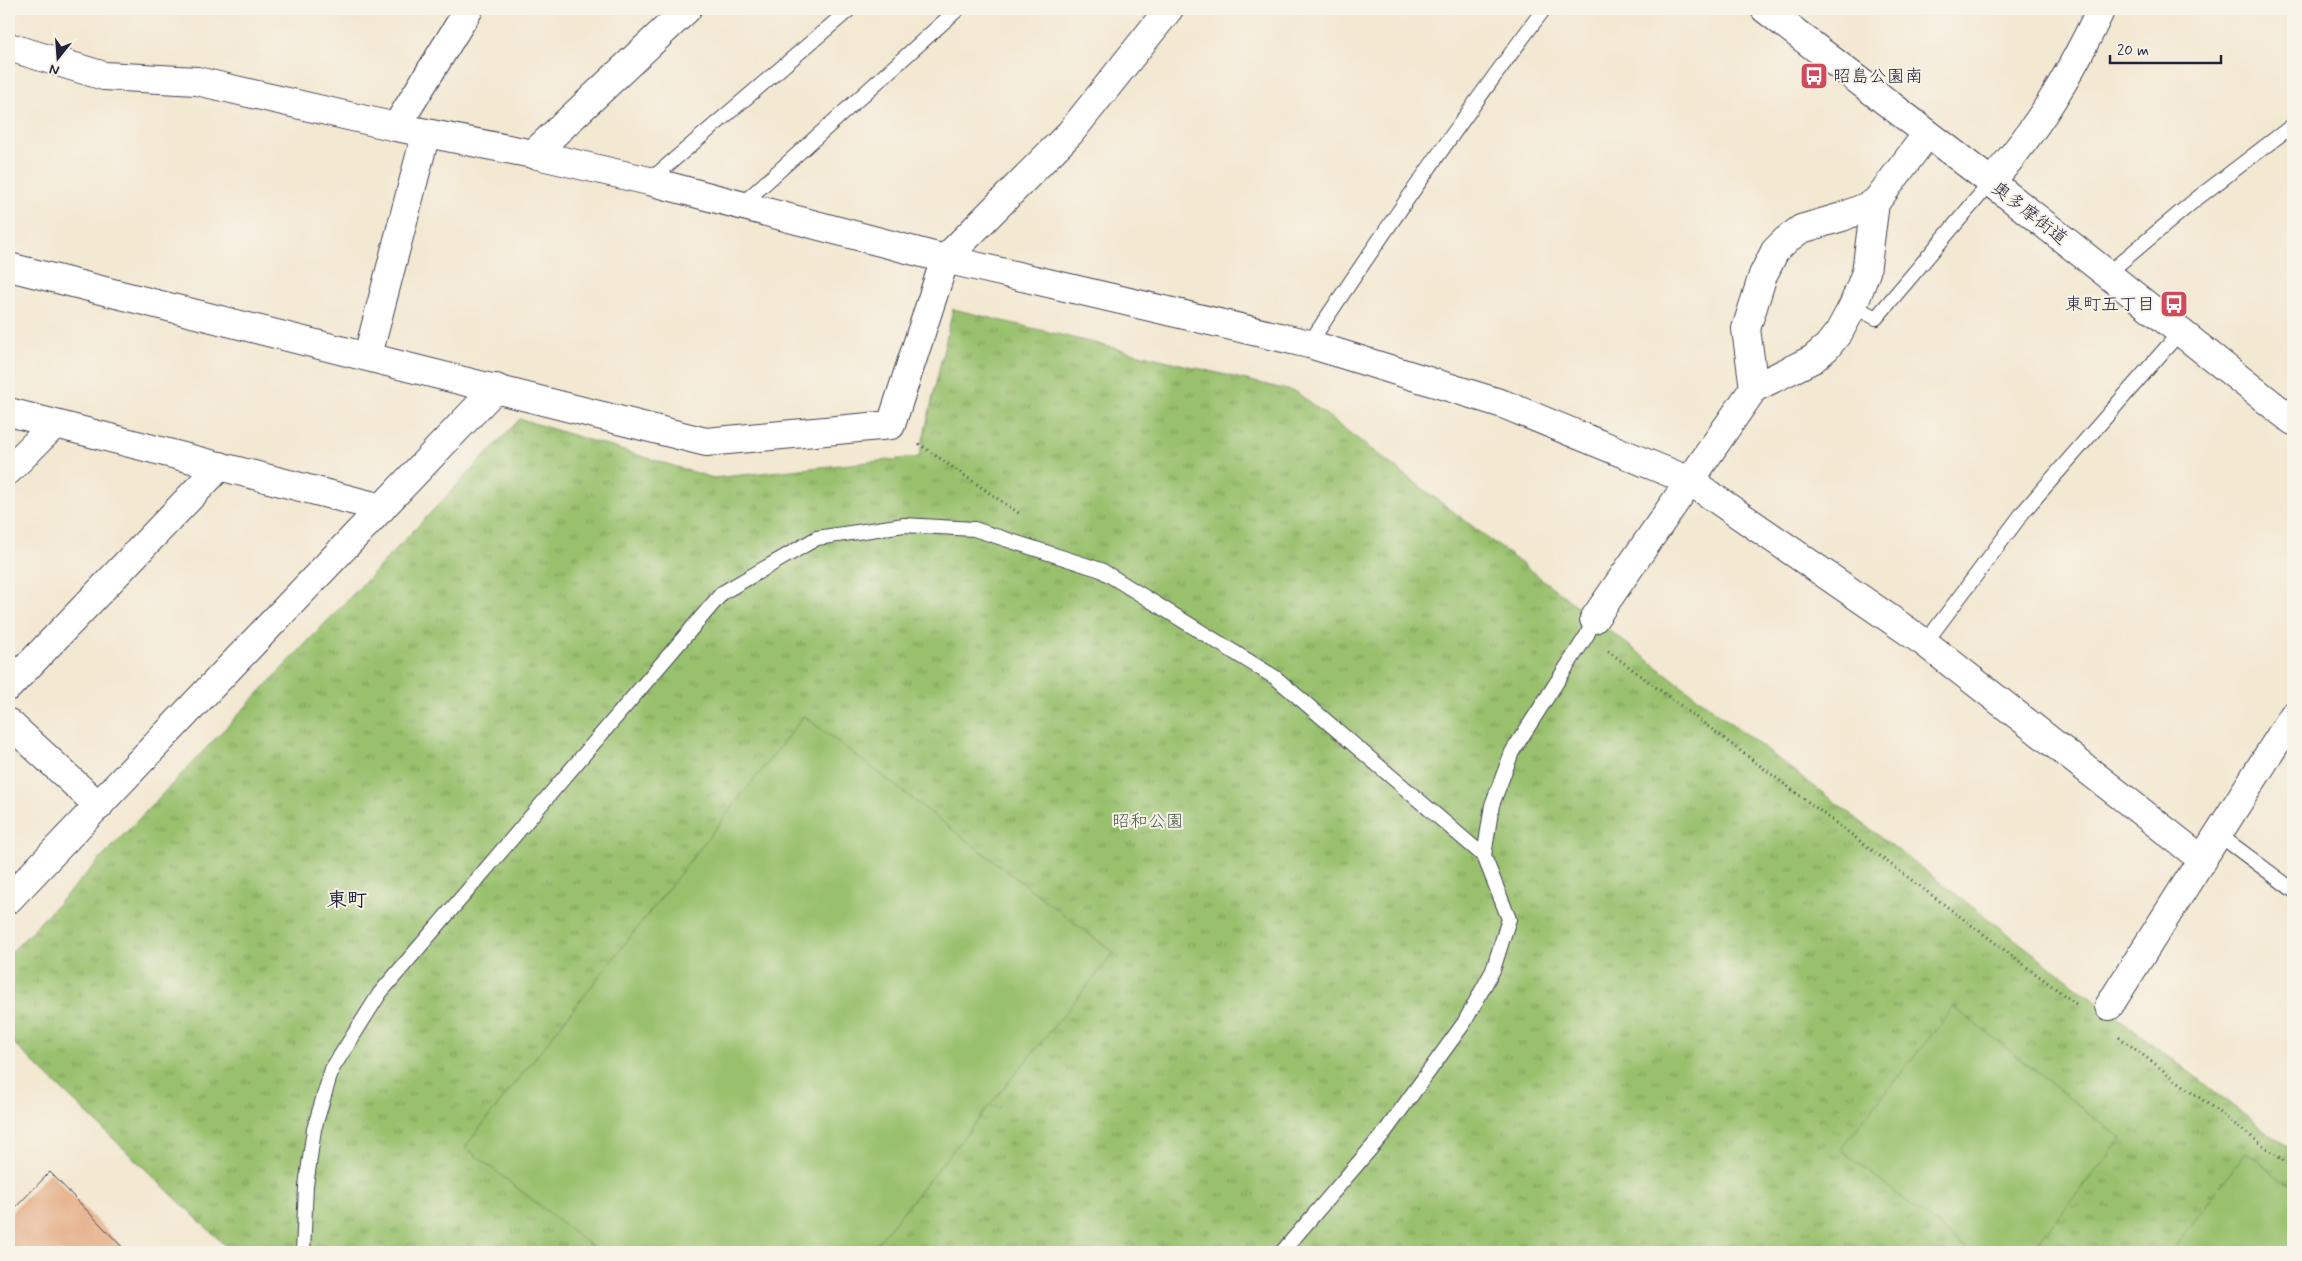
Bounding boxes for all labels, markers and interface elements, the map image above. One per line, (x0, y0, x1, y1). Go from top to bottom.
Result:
north arrow (32, 32, 82, 82)
scale bar (2110, 32, 2221, 64)
text: 20 m (2117, 41, 2149, 61)
text: N (47, 60, 62, 79)
bus stop icon: 昭島公園南 (1799, 61, 1829, 91)
place label: 昭島公園南 (1833, 65, 1923, 89)
street label: 奥多摩街道 (1987, 177, 2072, 251)
bus stop icon: 東町五丁目 (2159, 289, 2189, 319)
place label: 東町五丁目 (2065, 293, 2155, 317)
park label: 昭和公園 (1112, 810, 1184, 834)
district label: 東町 (327, 887, 367, 914)

